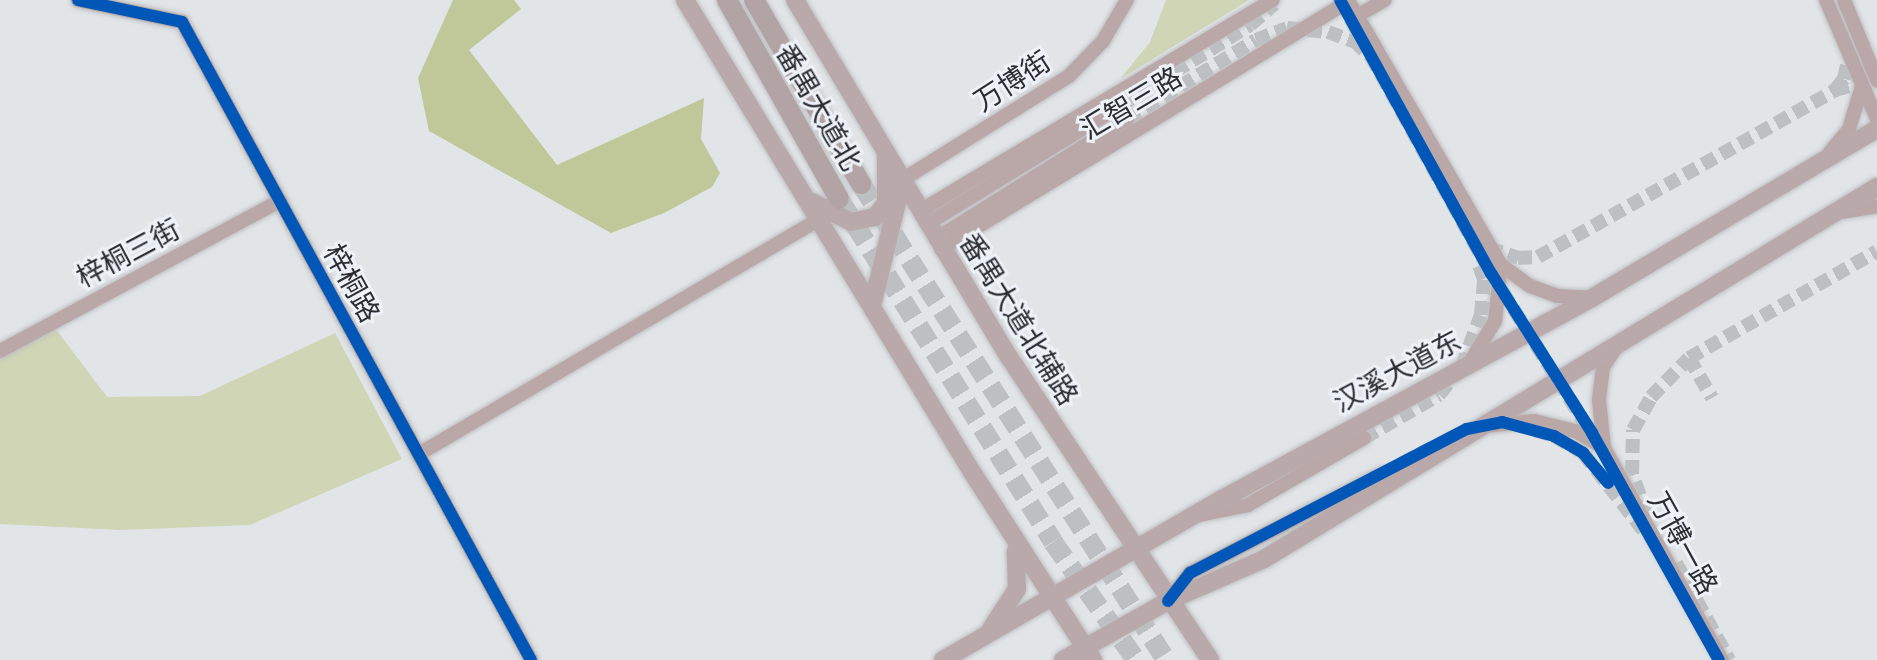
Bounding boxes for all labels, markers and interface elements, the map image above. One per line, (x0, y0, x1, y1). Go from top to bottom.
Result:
street label: 番禺大道北 (769, 38, 869, 176)
street label: 万博街 (968, 44, 1056, 118)
street label: 汇智三路 (1074, 60, 1188, 146)
street label: 梓桐三街 (71, 212, 185, 294)
street label: 番禺大道北辅路 (953, 227, 1085, 411)
street label: 梓桐路 (317, 238, 387, 328)
street label: 汉溪大道东 (1327, 323, 1467, 419)
street label: 万博一路 (1641, 486, 1725, 600)

